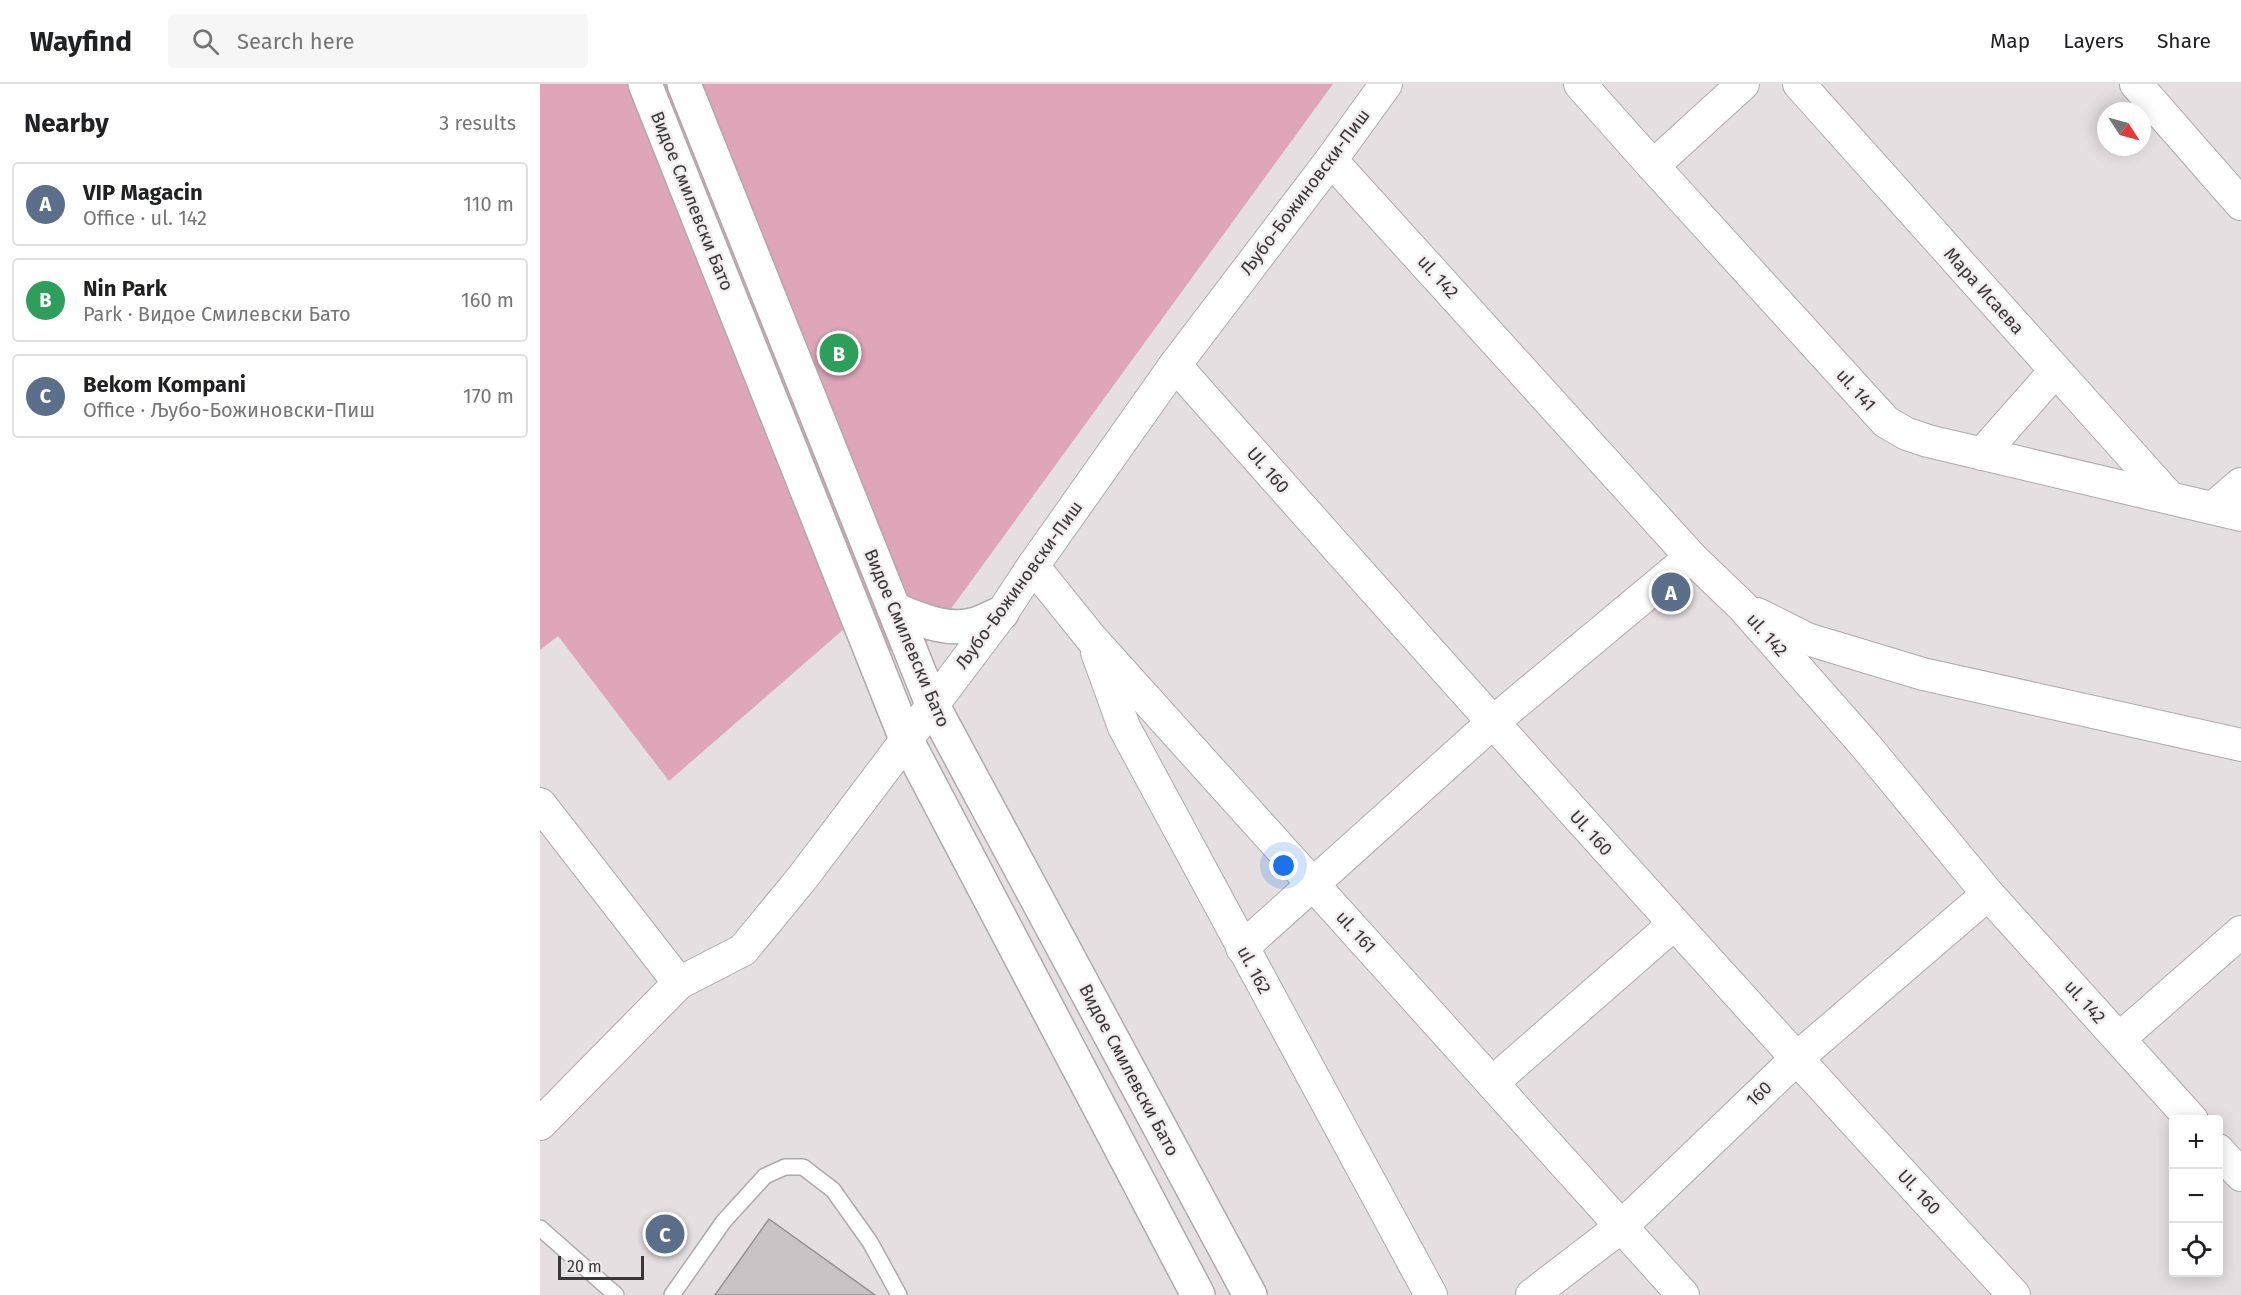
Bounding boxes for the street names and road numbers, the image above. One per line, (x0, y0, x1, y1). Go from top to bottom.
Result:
street label: Љубо-Божиновски-Пиш (1235, 105, 1375, 279)
street label: Видое Смилевски Бато (646, 108, 738, 294)
street label: Мара Исаева (1939, 243, 2029, 339)
street label: ul. 142 (1413, 251, 1463, 303)
street label: ul. 141 (1831, 364, 1881, 416)
street label: Ul. 160 (1242, 442, 1294, 498)
street label: Љубо-Божиновски-Пиш (951, 497, 1087, 673)
street label: Видое Смилевски Бато (859, 546, 955, 730)
street label: ul. 142 (1742, 609, 1792, 661)
street label: Ul. 160 (1565, 806, 1617, 860)
street label: ul. 161 (1331, 906, 1381, 958)
street label: ul. 162 (1232, 942, 1276, 998)
street label: ul. 142 (2060, 976, 2110, 1028)
street label: Видое Смилевски Бато (1074, 980, 1184, 1160)
street label: 160 (1741, 1077, 1777, 1111)
street label: Ul. 160 (1893, 1165, 1945, 1219)

